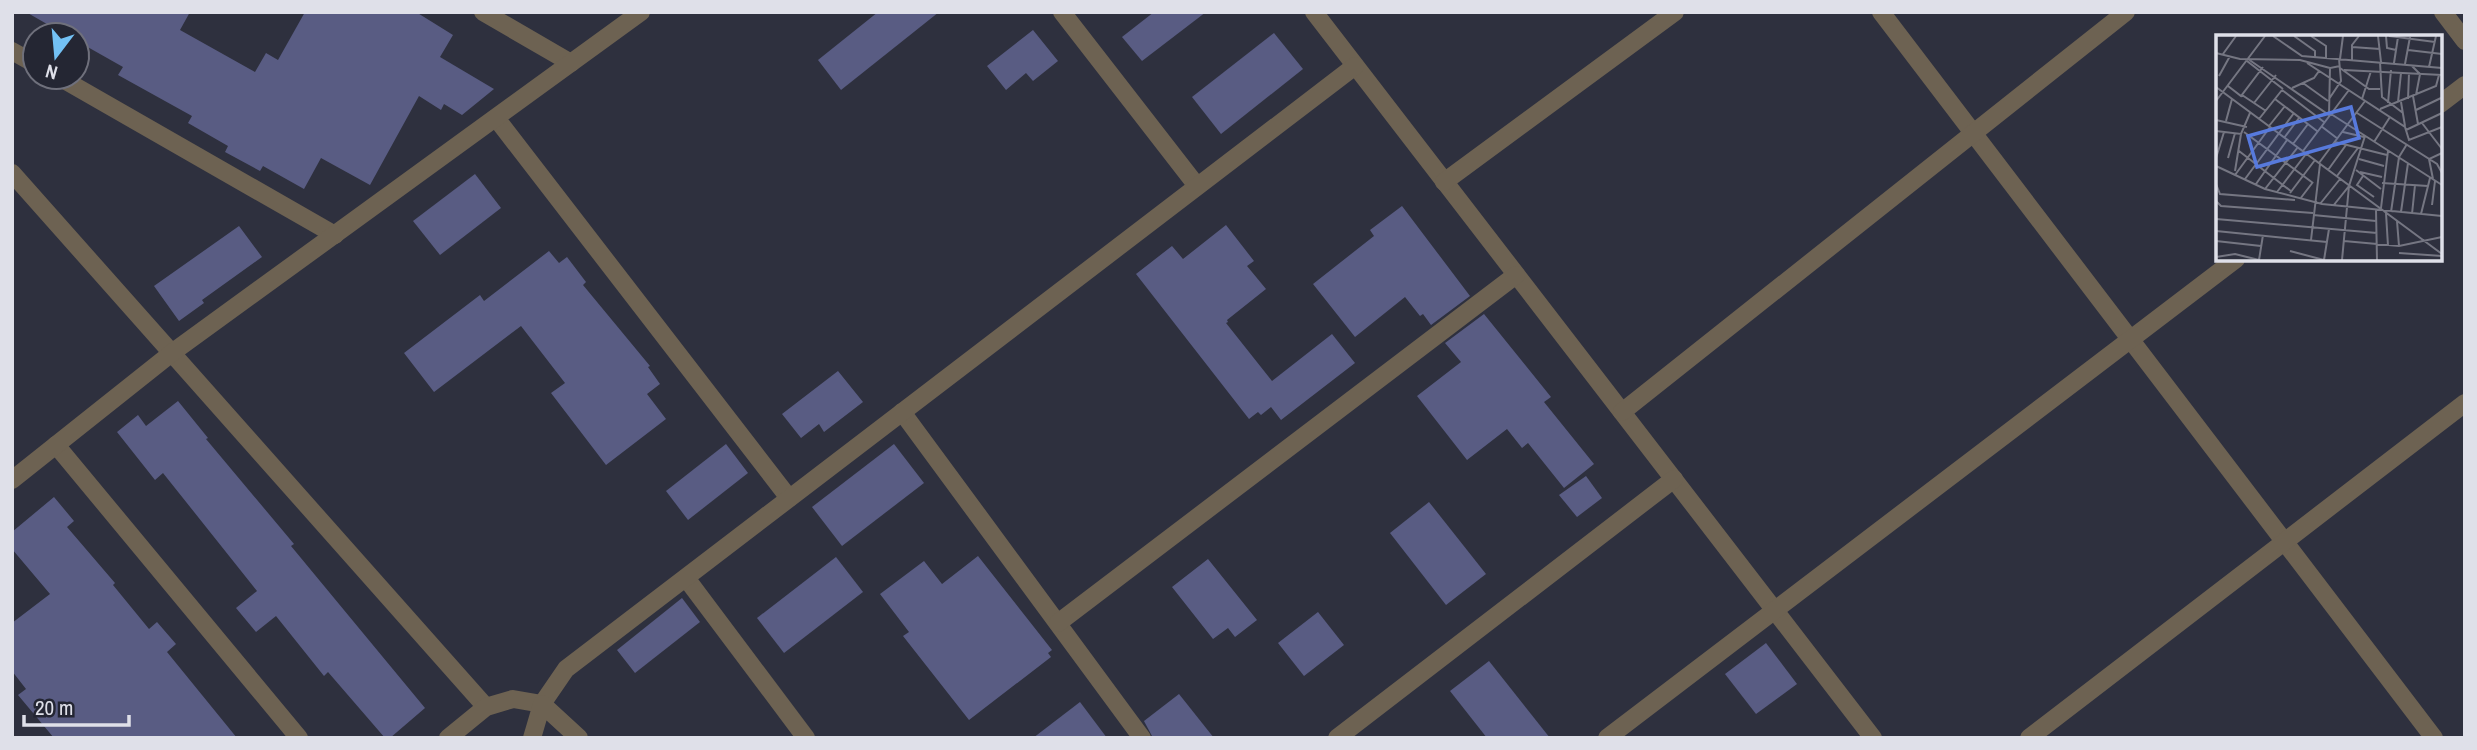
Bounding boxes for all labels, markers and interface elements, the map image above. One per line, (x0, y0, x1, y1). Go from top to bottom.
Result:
north arrow (21, 21, 91, 91)
inset map (2216, 35, 2442, 261)
text: N (42, 58, 60, 86)
scale bar (24, 684, 130, 728)
text: 20 m (35, 693, 73, 722)

